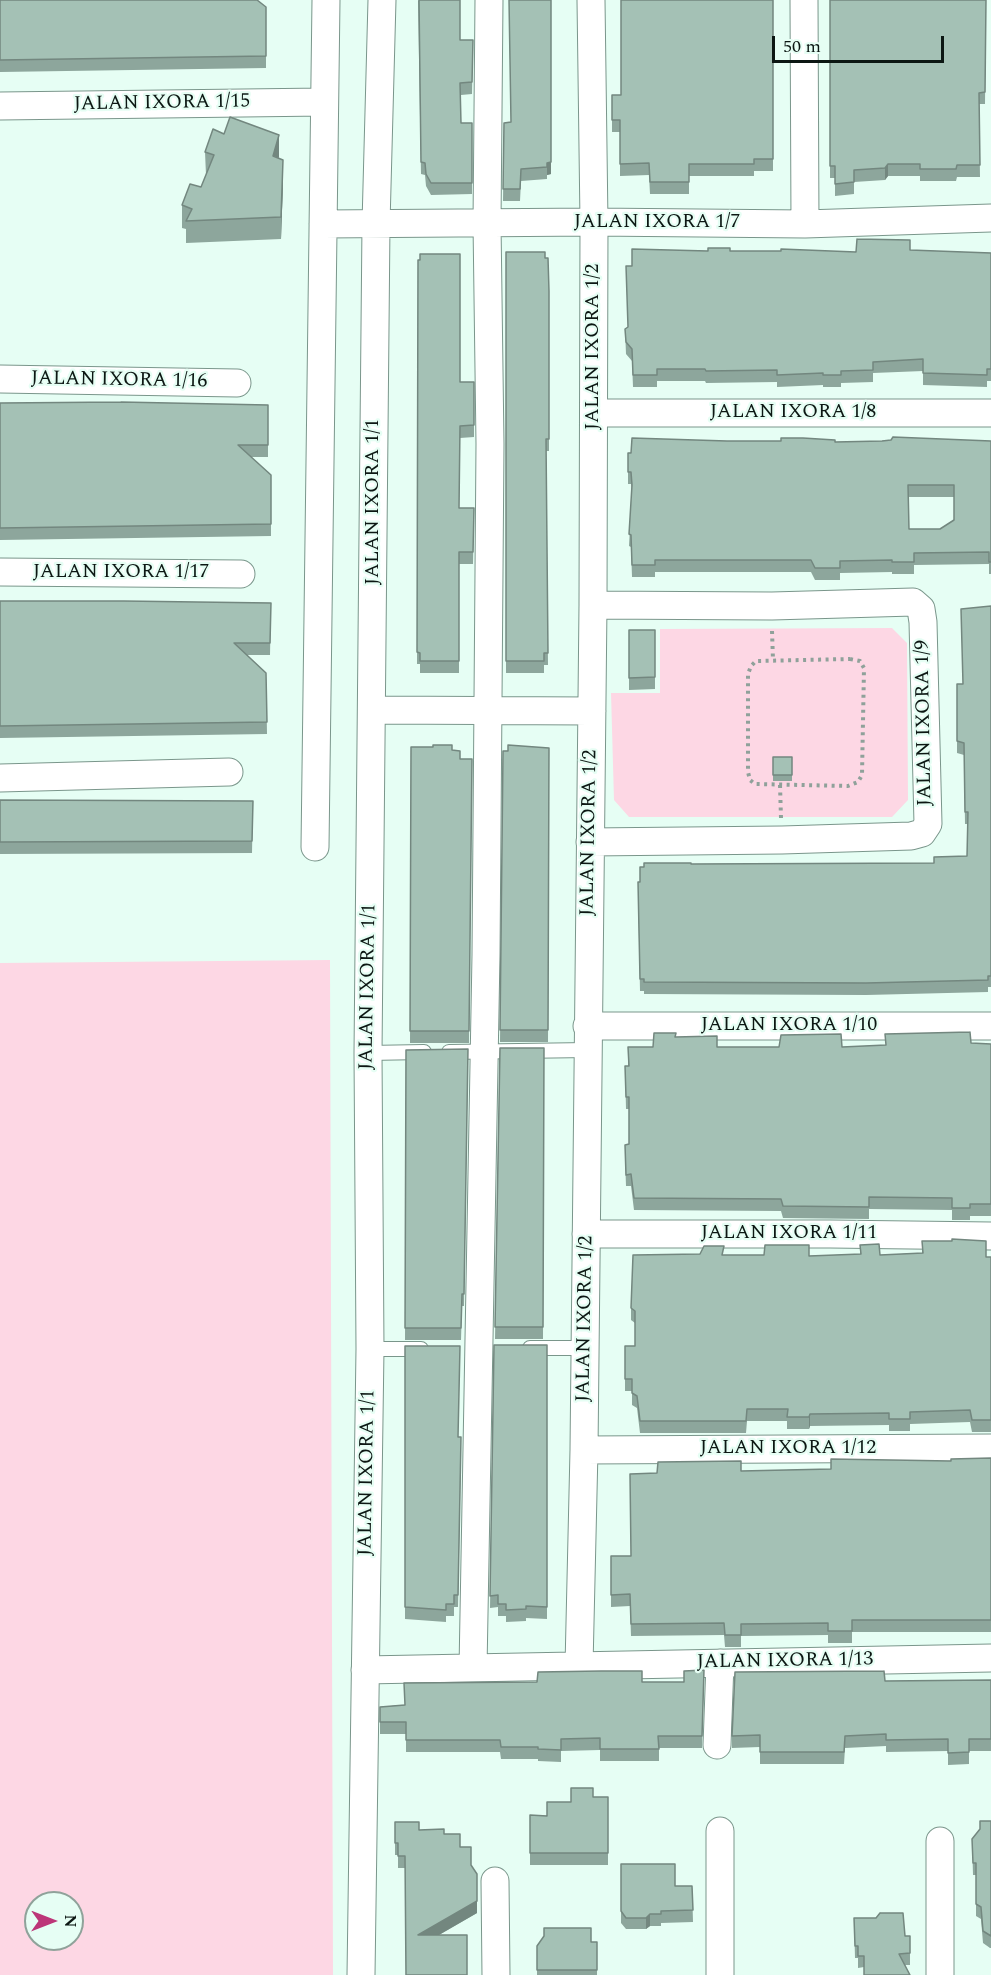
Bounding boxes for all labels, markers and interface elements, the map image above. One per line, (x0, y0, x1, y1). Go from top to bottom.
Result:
scale bar (775, 24, 948, 62)
text: 50 m (783, 33, 821, 60)
street label: JALAN IXORA 1/15 (74, 90, 250, 118)
street label: JALAN IXORA 1/7 (574, 211, 740, 235)
street label: JALAN IXORA 1/2 (582, 264, 606, 430)
street label: JALAN IXORA 1/16 (31, 367, 207, 395)
street label: JALAN IXORA 1/8 (710, 401, 876, 425)
street label: JALAN IXORA 1/1 (362, 419, 386, 585)
street label: JALAN IXORA 1/17 (33, 561, 209, 585)
street label: JALAN IXORA 1/9 (912, 640, 938, 806)
street label: JALAN IXORA 1/2 (577, 750, 603, 916)
street label: JALAN IXORA 1/1 (356, 904, 382, 1070)
street label: JALAN IXORA 1/10 (701, 1014, 877, 1038)
street label: JALAN IXORA 1/11 (701, 1222, 877, 1246)
street label: JALAN IXORA 1/2 (573, 1236, 599, 1402)
street label: JALAN IXORA 1/1 (355, 1390, 381, 1556)
street label: JALAN IXORA 1/12 (700, 1437, 876, 1461)
street label: JALAN IXORA 1/13 (697, 1648, 873, 1676)
north arrow (24, 1891, 84, 1951)
text: N (58, 1914, 82, 1928)

